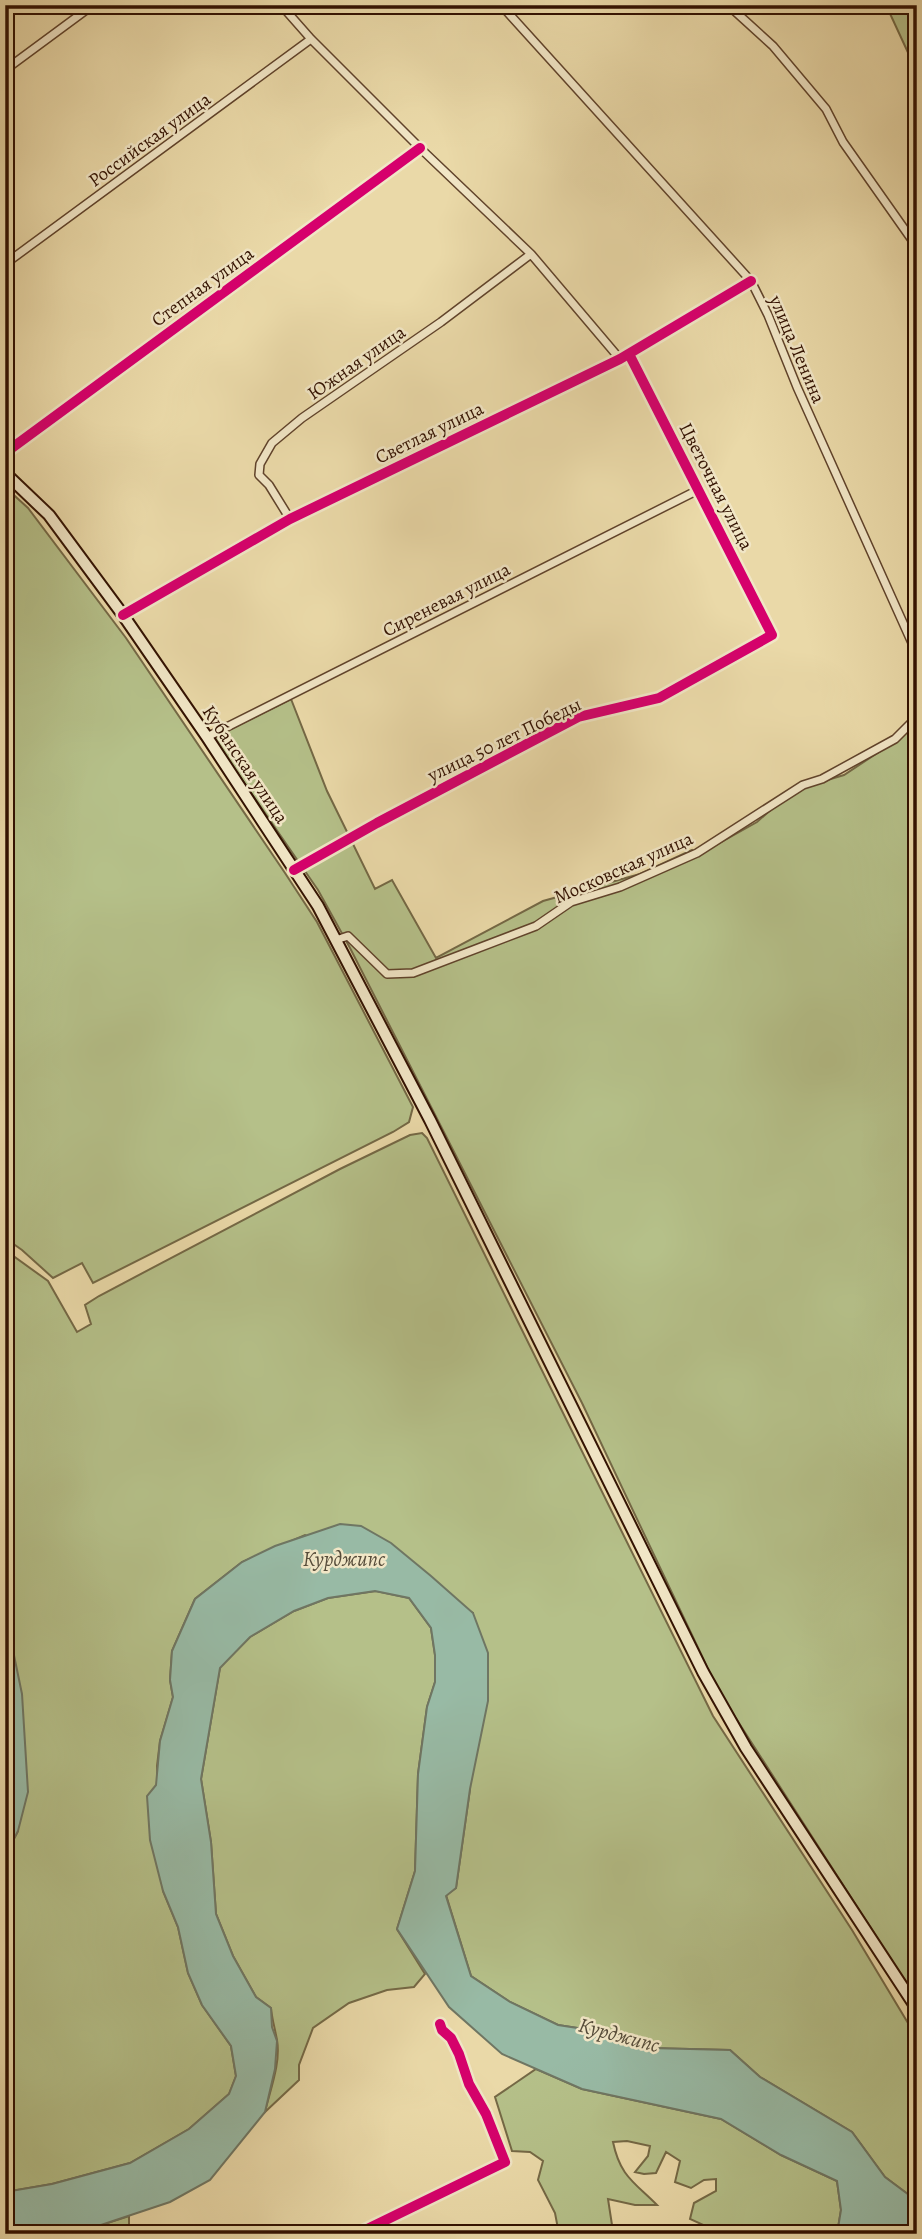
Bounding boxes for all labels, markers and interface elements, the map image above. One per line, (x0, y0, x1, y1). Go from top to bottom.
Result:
street label: Российская улица (83, 86, 216, 193)
street label: Степная улица (146, 241, 259, 333)
street label: улица Ленина (762, 290, 832, 408)
street label: Южная улица (302, 319, 411, 406)
street label: Светлая улица (371, 395, 488, 470)
street label: Цветочная улица (673, 418, 759, 555)
street label: Сиреневая улица (378, 556, 515, 643)
street label: улица 50 лет Победы (422, 691, 586, 789)
street label: Кубанская улица (196, 700, 295, 829)
street label: Московская улица (550, 826, 697, 910)
water label: Курджипс (303, 1545, 386, 1573)
water label: Курджипс (575, 2011, 663, 2059)

